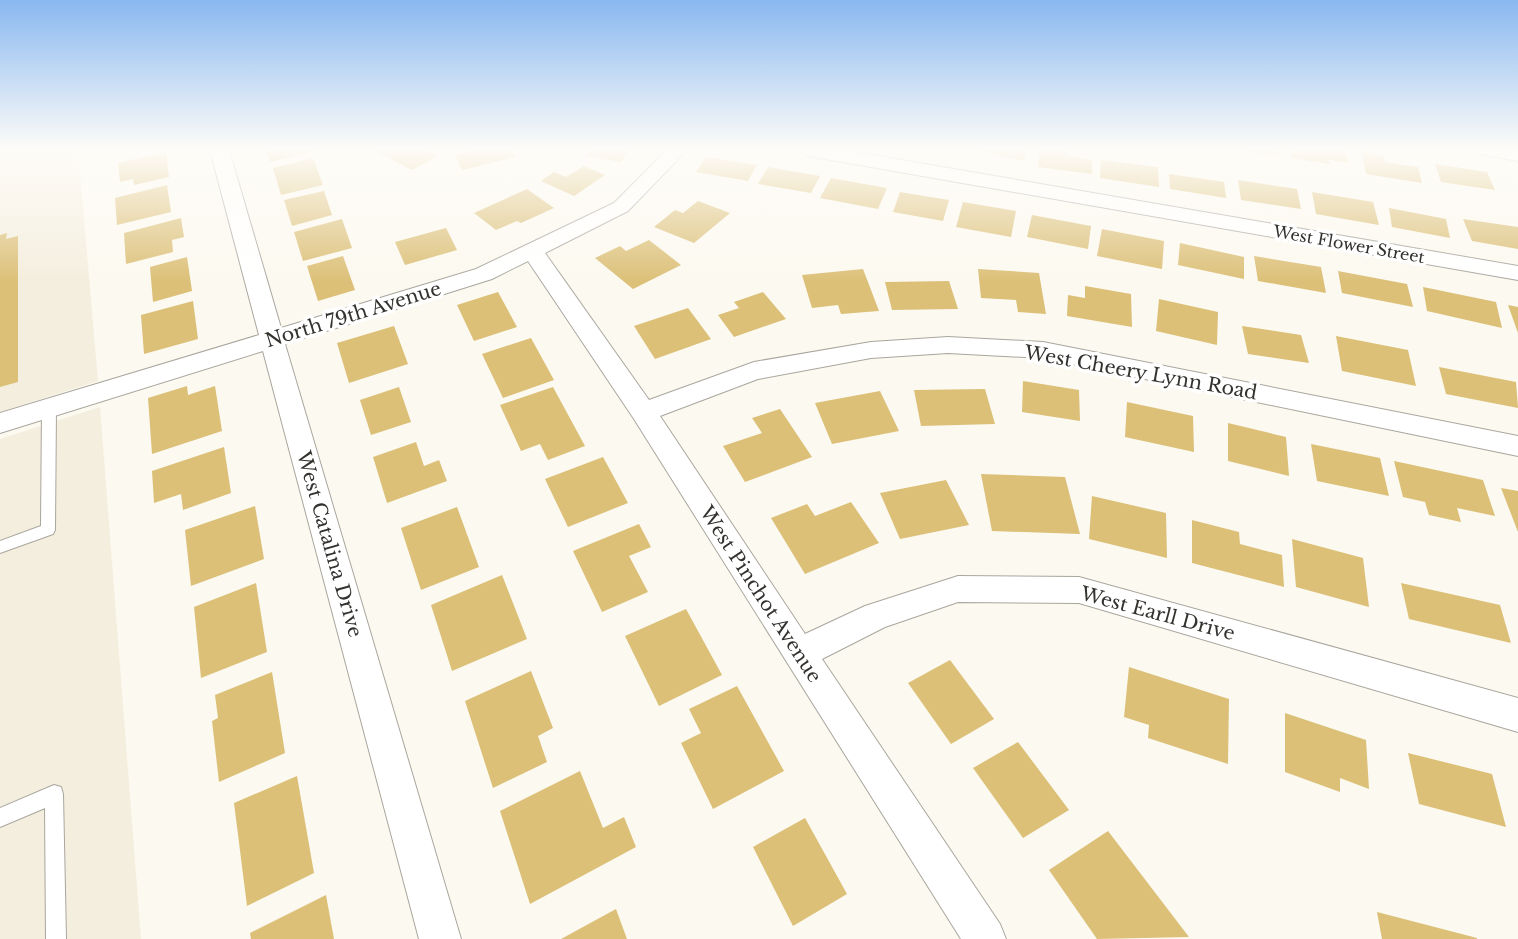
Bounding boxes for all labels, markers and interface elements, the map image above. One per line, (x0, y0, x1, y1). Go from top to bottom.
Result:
street label: West Flower Street (1271, 221, 1426, 267)
street label: North 79th Avenue (262, 277, 444, 352)
street label: West Cheery Lynn Road (1022, 341, 1259, 404)
street label: West Catalina Drive (292, 448, 367, 640)
street label: West Pinchot Avenue (694, 501, 826, 687)
street label: West Earll Drive (1077, 582, 1237, 645)

